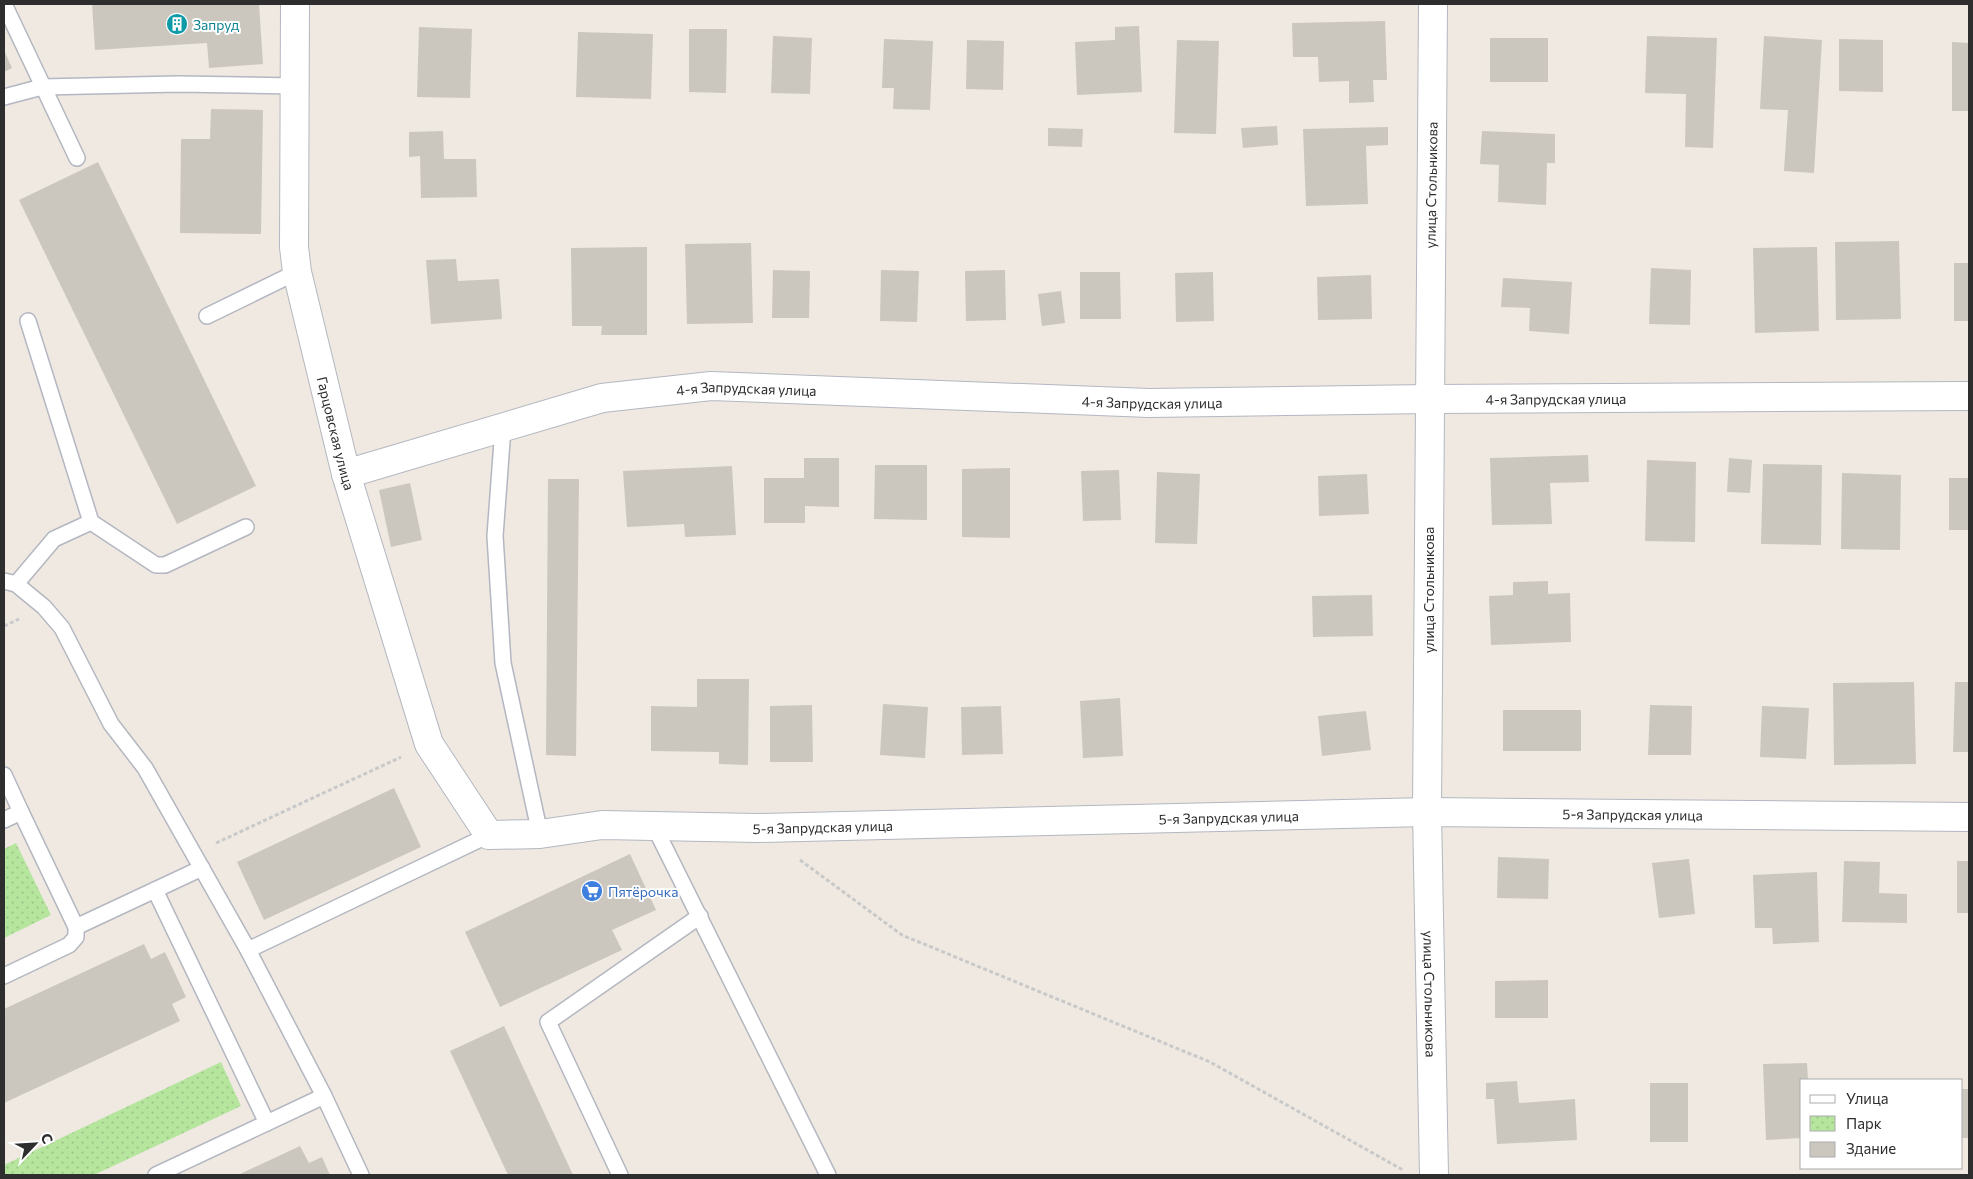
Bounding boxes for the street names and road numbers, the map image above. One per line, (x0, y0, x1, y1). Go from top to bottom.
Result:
street label: улица Стольникова (1421, 122, 1441, 248)
street label: Гарцовская улица (314, 375, 359, 492)
street label: 4-я Запрудская улица (675, 377, 817, 399)
street label: 4-я Запрудская улица (1486, 389, 1626, 407)
street label: 4-я Запрудская улица (1081, 392, 1222, 412)
street label: улица Стольникова (1420, 527, 1437, 653)
street label: 5-я Запрудская улица (1562, 805, 1703, 823)
street label: 5-я Запрудская улица (1158, 807, 1299, 827)
street label: 5-я Запрудская улица (752, 816, 893, 837)
street label: улица Стольникова (1421, 930, 1440, 1057)

